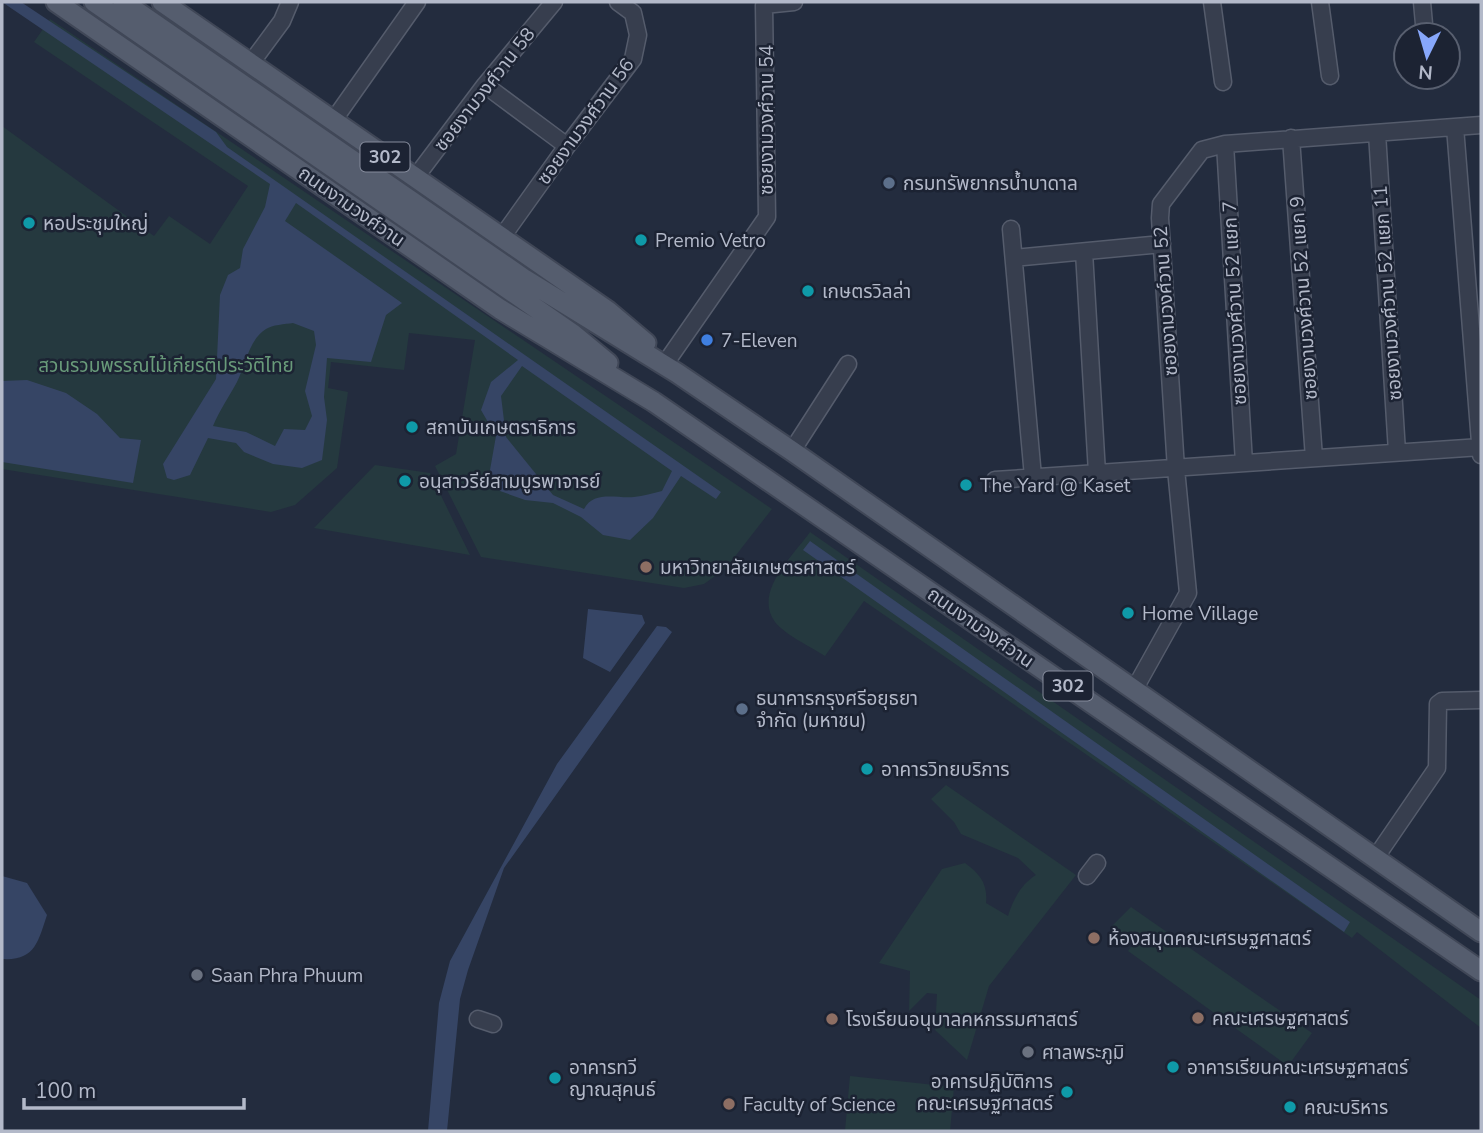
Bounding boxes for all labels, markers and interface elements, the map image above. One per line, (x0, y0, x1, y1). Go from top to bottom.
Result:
north arrow (1392, 21, 1462, 91)
street label: ซอยงามวงศ์วาน 58 (428, 22, 541, 157)
street label: ซอยงามวงศ์วาน 54 (754, 45, 780, 195)
street label: ซอยงามวงศ์วาน 56 (531, 53, 640, 190)
text: N (1417, 58, 1434, 86)
road number: 302 (360, 142, 410, 172)
street label: ถนนงามวงศ์วาน (293, 160, 410, 253)
place label: กรมทรัพยากรน้ำบาดาล (903, 170, 1078, 197)
marker: กรมทรัพยากรน้ำบาดาล (881, 175, 897, 191)
street label: ซอยงามวงศ์วาน 52 แยก 11 (1368, 184, 1408, 401)
street label: ซอยงามวงศ์วาน 52 แยก 9 (1284, 195, 1324, 401)
street label: ซอยงามวงศ์วาน 52 แยก 7 (1217, 200, 1253, 406)
place label: หอประชุมใหญ่ (43, 211, 148, 237)
marker: หอประชุมใหญ่ (21, 215, 37, 231)
street label: ซอยงามวงศ์วาน 52 (1148, 225, 1184, 377)
place label: Premio Vetro (655, 228, 766, 254)
marker: Premio Vetro (633, 232, 649, 248)
place label: เกษตรวิลล่า (822, 279, 911, 305)
marker: เกษตรวิลล่า (800, 283, 816, 299)
place label: 7-Eleven (721, 328, 798, 354)
marker: 7-Eleven (699, 332, 715, 348)
park label: สวนรวมพรรณไม้เกียรติประวัติไทย (38, 353, 294, 379)
place label: สถาบันเกษตราธิการ (426, 415, 576, 441)
marker: สถาบันเกษตราธิการ (404, 419, 420, 435)
place label: อนุสาวรีย์สามบูรพาจารย์ (419, 469, 600, 495)
marker: อนุสาวรีย์สามบูรพาจารย์ (397, 473, 413, 489)
place label: The Yard @ Kaset (980, 473, 1131, 499)
marker: The Yard @ Kaset (958, 477, 974, 493)
place label: มหาวิทยาลัยเกษตรศาสตร์ (660, 555, 856, 581)
marker: มหาวิทยาลัยเกษตรศาสตร์ (638, 559, 654, 575)
street label: ถนนงามวงศ์วาน (922, 581, 1039, 674)
place label: Home Village (1142, 601, 1258, 627)
marker: Home Village (1120, 605, 1136, 621)
road number: 302 (1044, 672, 1092, 700)
place label: ธนาคารกรุงศรีอยุธยา จำกัด (มหาชน) (756, 686, 918, 734)
marker: ธนาคารกรุงศรีอยุธยา จำกัด (มหาชน) (734, 701, 750, 717)
place label: อาคารวิทยบริการ (881, 757, 1010, 783)
marker: อาคารวิทยบริการ (859, 761, 875, 777)
place label: ห้องสมุดคณะเศรษฐศาสตร์ (1108, 926, 1312, 952)
marker: ห้องสมุดคณะเศรษฐศาสตร์ (1086, 930, 1102, 946)
place label: Saan Phra Phuum (211, 963, 363, 989)
marker: Saan Phra Phuum (189, 967, 205, 983)
place label: คณะเศรษฐศาสตร์ (1212, 1006, 1349, 1032)
place label: โรงเรียนอนุบาลคหกรรมศาสตร์ (846, 1007, 1079, 1033)
marker: คณะเศรษฐศาสตร์ (1190, 1010, 1206, 1026)
marker: โรงเรียนอนุบาลคหกรรมศาสตร์ (824, 1011, 840, 1027)
place label: ศาลพระภูมิ (1042, 1040, 1125, 1066)
marker: ศาลพระภูมิ (1020, 1044, 1036, 1060)
place label: อาคารทวี ญาณสุคนธ์ (569, 1055, 656, 1103)
place label: อาคารเรียนคณะเศรษฐศาสตร์ (1187, 1055, 1409, 1081)
marker: อาคารเรียนคณะเศรษฐศาสตร์ (1165, 1059, 1181, 1075)
scale bar (24, 1066, 245, 1110)
place label: อาคารปฏิบัติการ คณะเศรษฐศาสตร์ (917, 1069, 1054, 1117)
marker: อาคารทวี ญาณสุคนธ์ (547, 1070, 563, 1086)
text: 100 m (35, 1077, 96, 1105)
marker: อาคารปฏิบัติการ คณะเศรษฐศาสตร์ (1059, 1084, 1075, 1100)
place label: Faculty of Science (743, 1092, 896, 1118)
place label: คณะบริหาร (1304, 1095, 1388, 1121)
marker: Faculty of Science (721, 1096, 737, 1112)
marker: คณะบริหาร (1282, 1099, 1298, 1115)

